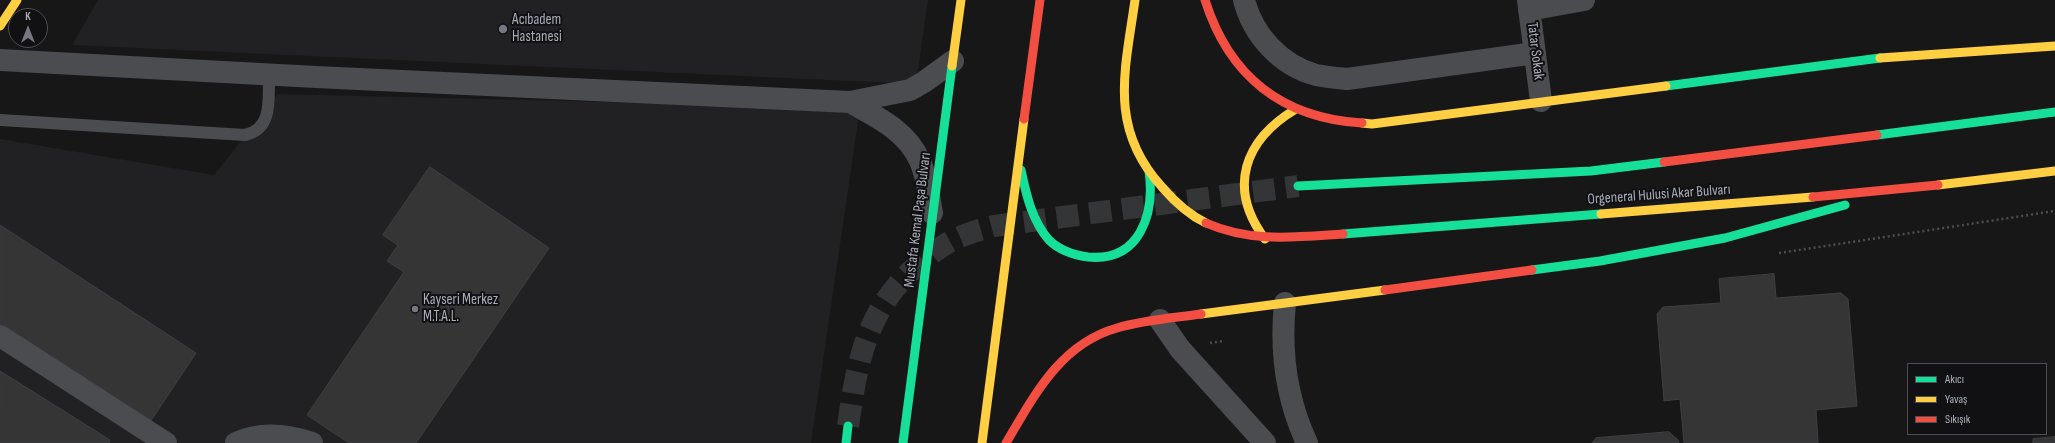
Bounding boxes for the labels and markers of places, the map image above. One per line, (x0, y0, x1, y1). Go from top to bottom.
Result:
place label: Acıbadem Hastanesi (512, 11, 562, 46)
marker: Acıbadem Hastanesi (497, 23, 509, 35)
place label: Kayseri Merkez M.T.A.L. (423, 291, 498, 326)
marker: Kayseri Merkez M.T.A.L. (410, 304, 420, 314)

